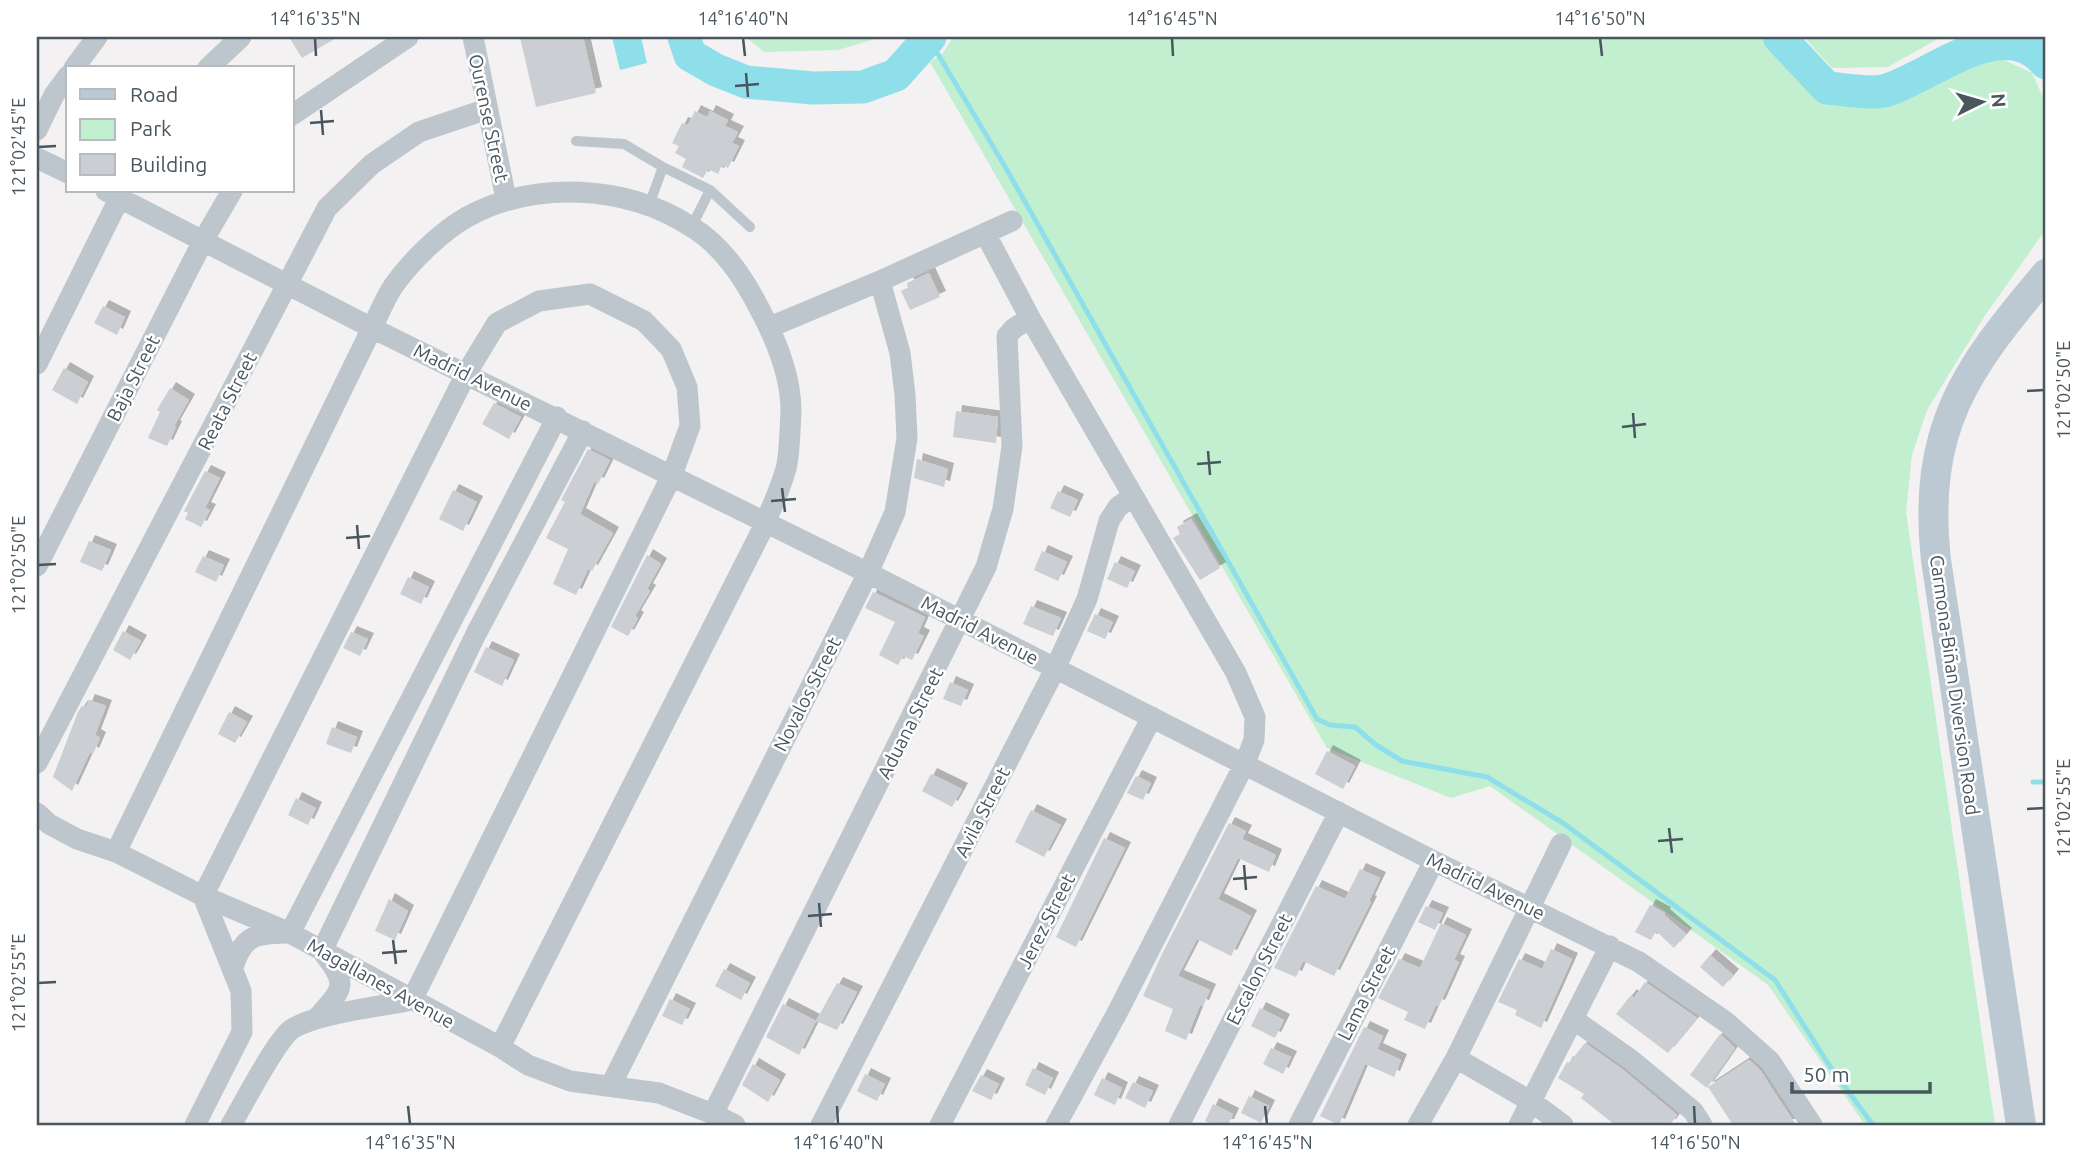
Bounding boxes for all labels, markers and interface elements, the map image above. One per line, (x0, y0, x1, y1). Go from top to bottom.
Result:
text: 14°16'35"N (269, 8, 361, 28)
text: 14°16'40"N (697, 8, 789, 28)
text: 14°16'45"N (1126, 8, 1218, 28)
text: 14°16'50"N (1554, 8, 1646, 28)
street label: Ourense Street (465, 52, 513, 185)
legend (66, 66, 294, 192)
north arrow (1946, 66, 2016, 136)
text: Road (130, 82, 178, 106)
text: N (1987, 92, 2011, 109)
text: 121°02'45"E (8, 98, 28, 196)
text: Park (130, 116, 172, 140)
text: Building (130, 152, 207, 176)
street label: Baja Street (102, 331, 164, 425)
street label: Madrid Avenue (410, 339, 536, 415)
text: 121°02'50"E (2053, 341, 2073, 439)
street label: Reata Street (193, 348, 261, 454)
text: 121°02'50"E (8, 516, 28, 614)
street label: Carmona-Biñan Diversion Road (1926, 553, 1984, 817)
street label: Madrid Avenue (918, 591, 1042, 669)
street label: Novalos Street (769, 633, 846, 755)
street label: Aduana Street (872, 663, 948, 782)
text: 121°02'55"E (2053, 759, 2073, 857)
street label: Avila Street (950, 763, 1014, 861)
street label: Madrid Avenue (1423, 848, 1549, 924)
street label: Jerez Street (1013, 869, 1080, 972)
street label: Escalon Street (1222, 909, 1297, 1028)
street label: Magallanes Avenue (304, 933, 458, 1033)
text: 121°02'55"E (8, 934, 28, 1032)
street label: Lama Street (1333, 942, 1399, 1044)
scale bar (1792, 1050, 1931, 1094)
text: 50 m (1803, 1062, 1850, 1086)
text: 14°16'35"N (364, 1132, 456, 1152)
text: 14°16'40"N (792, 1132, 884, 1152)
text: 14°16'45"N (1221, 1132, 1313, 1152)
text: 14°16'50"N (1649, 1132, 1741, 1152)

